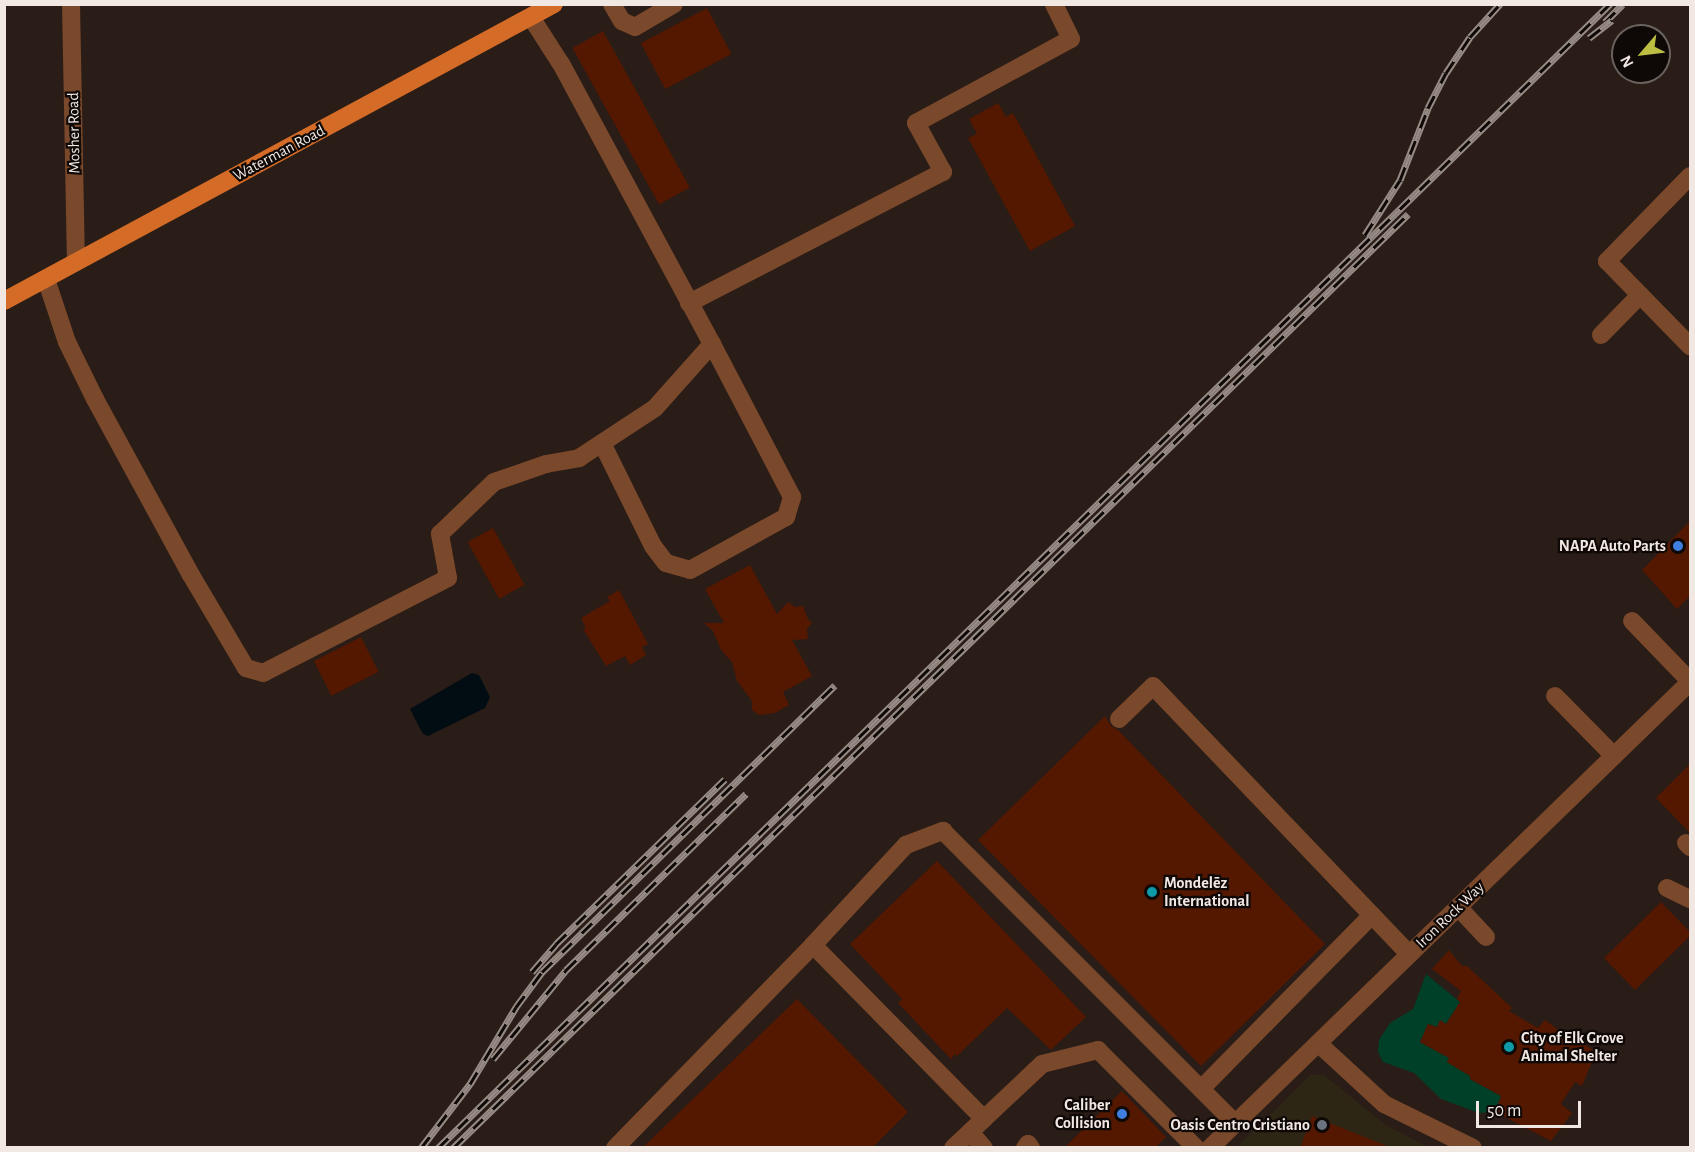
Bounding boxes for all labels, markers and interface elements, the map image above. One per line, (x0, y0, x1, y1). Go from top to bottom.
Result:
north arrow (1611, 24, 1671, 84)
text: N (1617, 53, 1637, 70)
street label: Mosher Road (64, 92, 84, 174)
street label: Waterman Road (230, 121, 328, 185)
place label: NAPA Auto Parts (1559, 536, 1666, 556)
marker: NAPA Auto Parts (1671, 539, 1685, 553)
place label: Mondelēz International (1164, 873, 1249, 911)
street label: Iron Rock Way (1412, 878, 1488, 952)
marker: Mondelēz International (1145, 885, 1159, 899)
place label: City of Elk Grove Animal Shelter (1521, 1028, 1624, 1066)
marker: City of Elk Grove Animal Shelter (1502, 1040, 1516, 1054)
scale bar (1479, 1089, 1584, 1127)
place label: Caliber Collision (1055, 1095, 1110, 1133)
text: 50 m (1487, 1102, 1521, 1120)
marker: Caliber Collision (1115, 1107, 1129, 1121)
place label: Oasis Centro Cristiano (1170, 1115, 1310, 1135)
marker: Oasis Centro Cristiano (1315, 1118, 1329, 1132)

